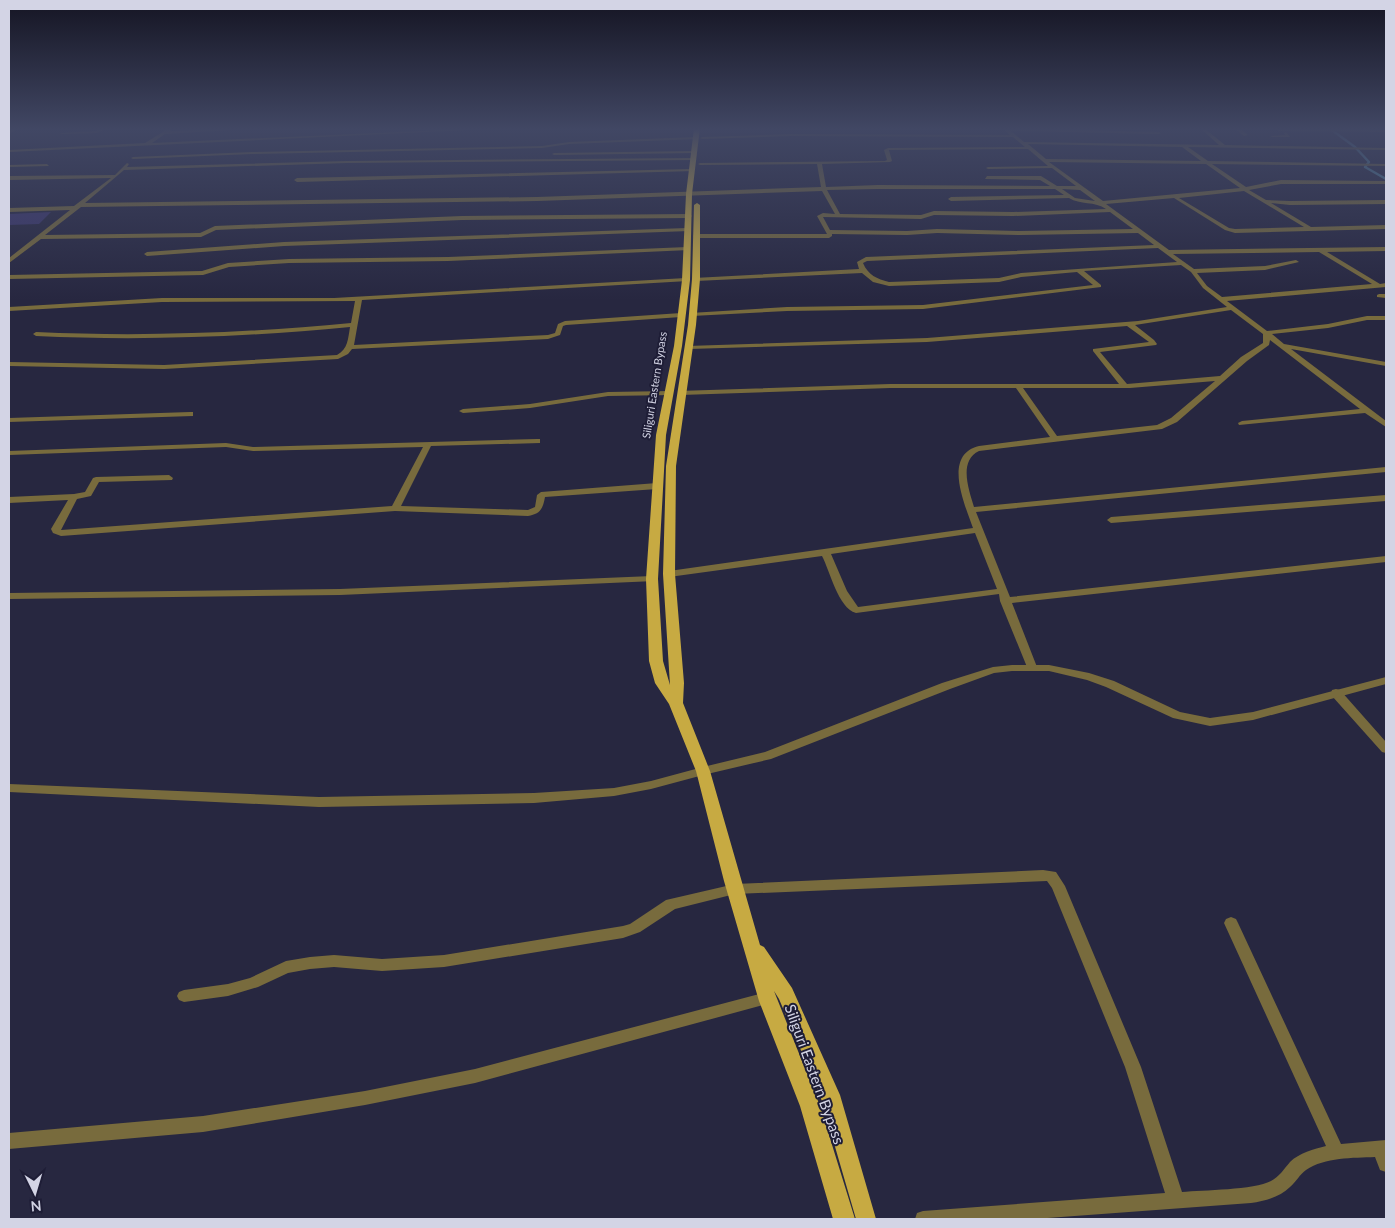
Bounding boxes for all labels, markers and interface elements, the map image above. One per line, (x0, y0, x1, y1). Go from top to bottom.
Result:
street label: Siliguri Eastern Bypass (639, 330, 669, 439)
street label: Siliguri Eastern Bypass (781, 1002, 849, 1146)
north arrow (10, 1168, 60, 1218)
text: N (30, 1198, 42, 1215)

